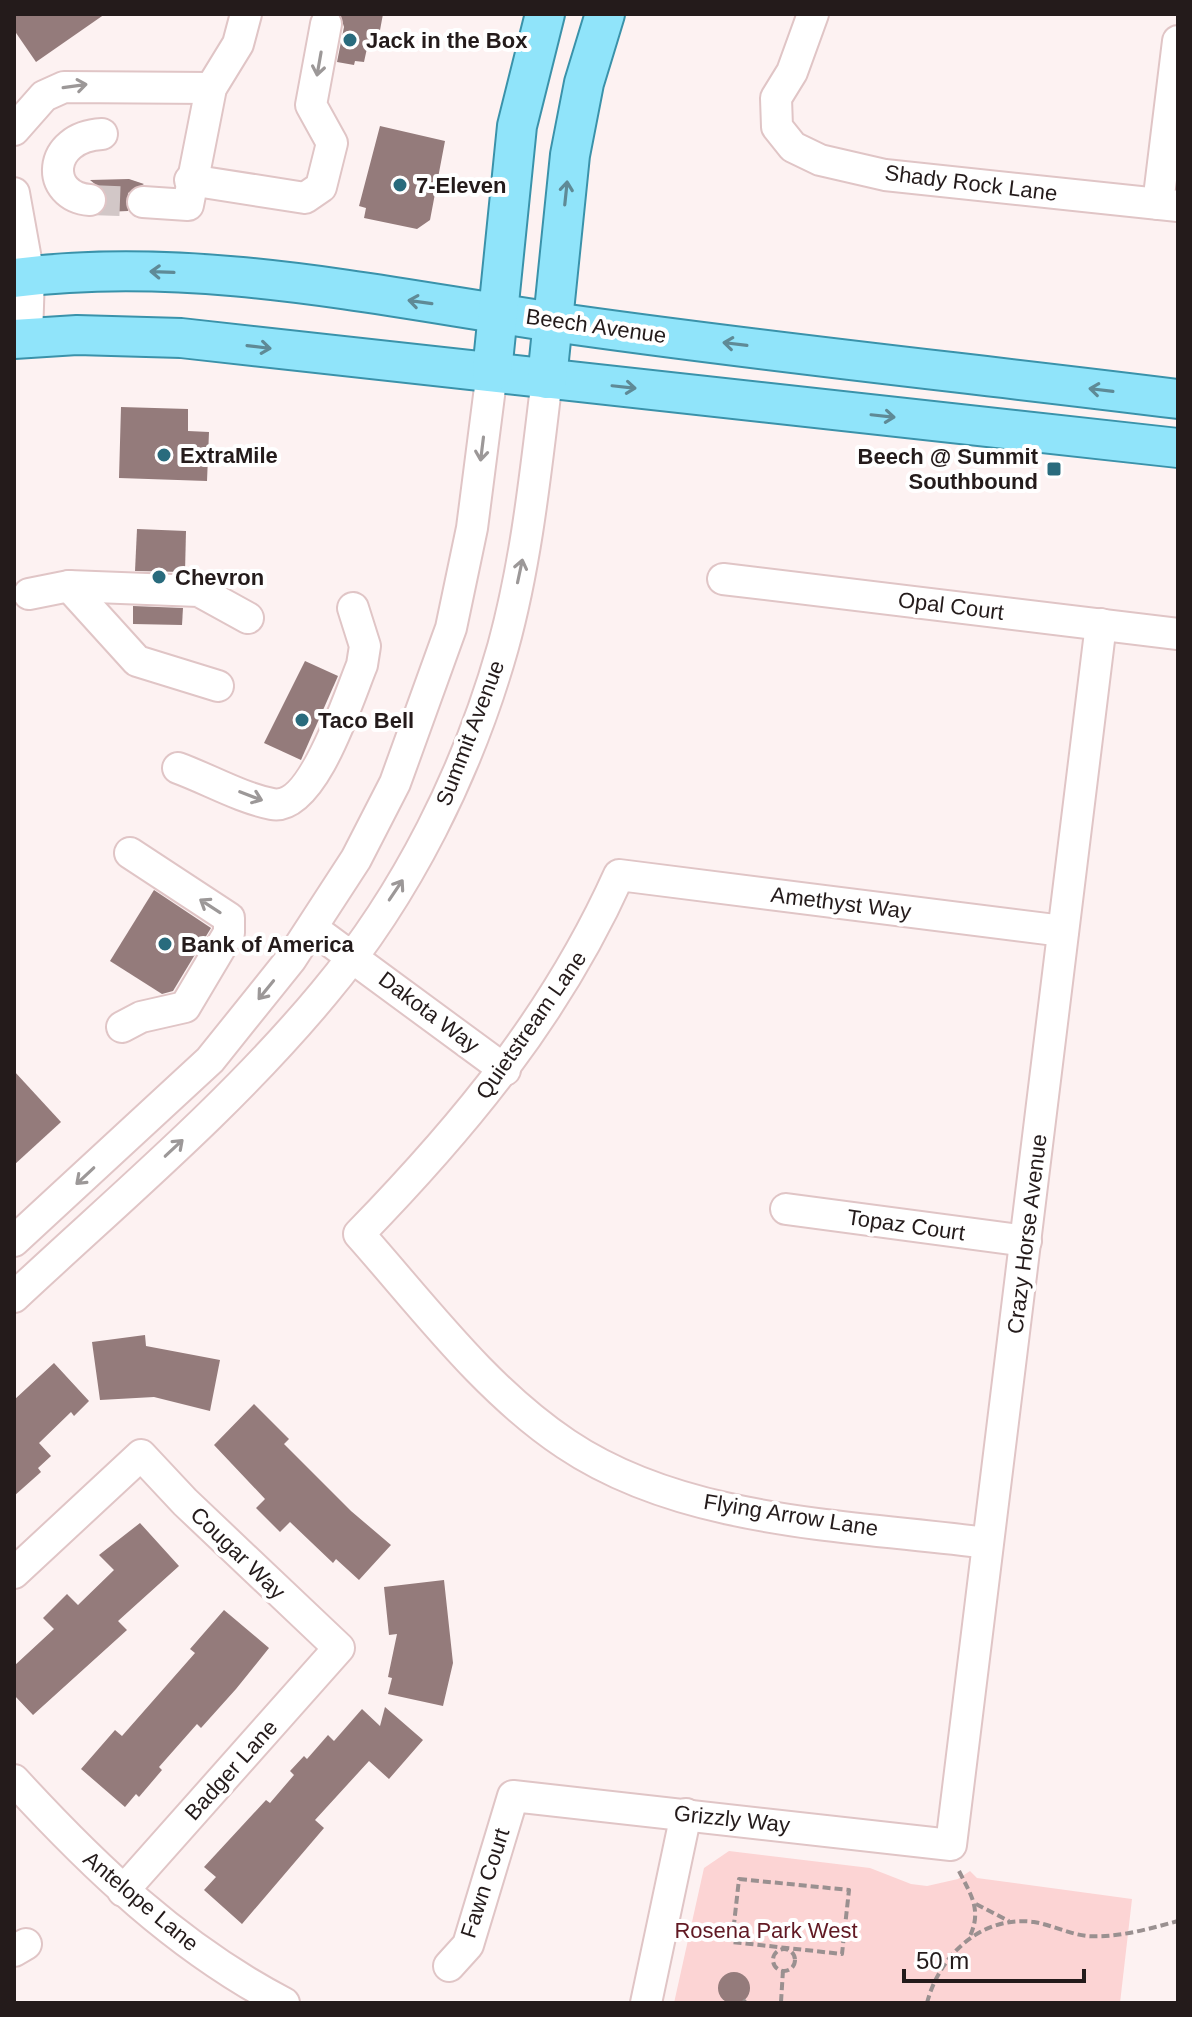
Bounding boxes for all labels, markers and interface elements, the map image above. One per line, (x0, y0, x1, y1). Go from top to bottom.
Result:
place label: Jack in the Box (366, 28, 528, 53)
marker: Jack in the Box (341, 31, 359, 49)
one-way arrow (310, 51, 325, 77)
one-way arrow (61, 79, 88, 94)
street label: Shady Rock Lane (883, 160, 1059, 206)
place label: 7-Eleven (416, 173, 507, 198)
marker: 7-Eleven (391, 176, 409, 194)
one-way arrow (558, 180, 573, 207)
one-way arrow (149, 264, 176, 280)
one-way arrow (408, 294, 434, 309)
street label: Beech Avenue (524, 304, 668, 348)
one-way arrow (723, 337, 749, 352)
one-way arrow (246, 340, 271, 355)
one-way arrow (610, 380, 637, 395)
one-way arrow (1088, 382, 1114, 397)
one-way arrow (869, 408, 895, 423)
one-way arrow (474, 436, 489, 462)
place label: ExtraMile (180, 443, 278, 468)
place label: Beech @ Summit Southbound (858, 444, 1039, 494)
marker: ExtraMile (155, 446, 173, 464)
marker: Beech @ Summit Southbound (1045, 460, 1063, 478)
one-way arrow (513, 559, 528, 584)
place label: Chevron (175, 565, 264, 590)
marker: Chevron (150, 568, 168, 586)
street label: Opal Court (897, 587, 1005, 625)
street label: Summit Avenue (431, 657, 509, 809)
place label: Taco Bell (318, 708, 414, 733)
marker: Taco Bell (293, 711, 311, 729)
one-way arrow (238, 790, 263, 804)
one-way arrow (388, 879, 404, 902)
street label: Amethyst Way (770, 882, 912, 924)
one-way arrow (200, 897, 222, 914)
place label: Bank of America (181, 932, 355, 957)
marker: Bank of America (156, 935, 174, 953)
street label: Quietstream Lane (471, 946, 591, 1104)
street label: Dakota Way (374, 966, 484, 1058)
one-way arrow (257, 980, 275, 1000)
street label: Crazy Horse Avenue (1002, 1133, 1052, 1335)
one-way arrow (163, 1140, 183, 1158)
one-way arrow (75, 1166, 95, 1184)
street label: Topaz Court (846, 1204, 966, 1246)
street label: Flying Arrow Lane (702, 1489, 880, 1541)
street label: Cougar Way (186, 1502, 290, 1604)
street label: Badger Lane (180, 1715, 282, 1825)
street label: Grizzly Way (673, 1800, 791, 1838)
street label: Fawn Court (456, 1825, 514, 1941)
street label: Antelope Lane (79, 1846, 203, 1956)
park label: Rosena Park West (674, 1918, 858, 1943)
scale bar (904, 1933, 1084, 1983)
text: 50 m (916, 1947, 969, 1974)

